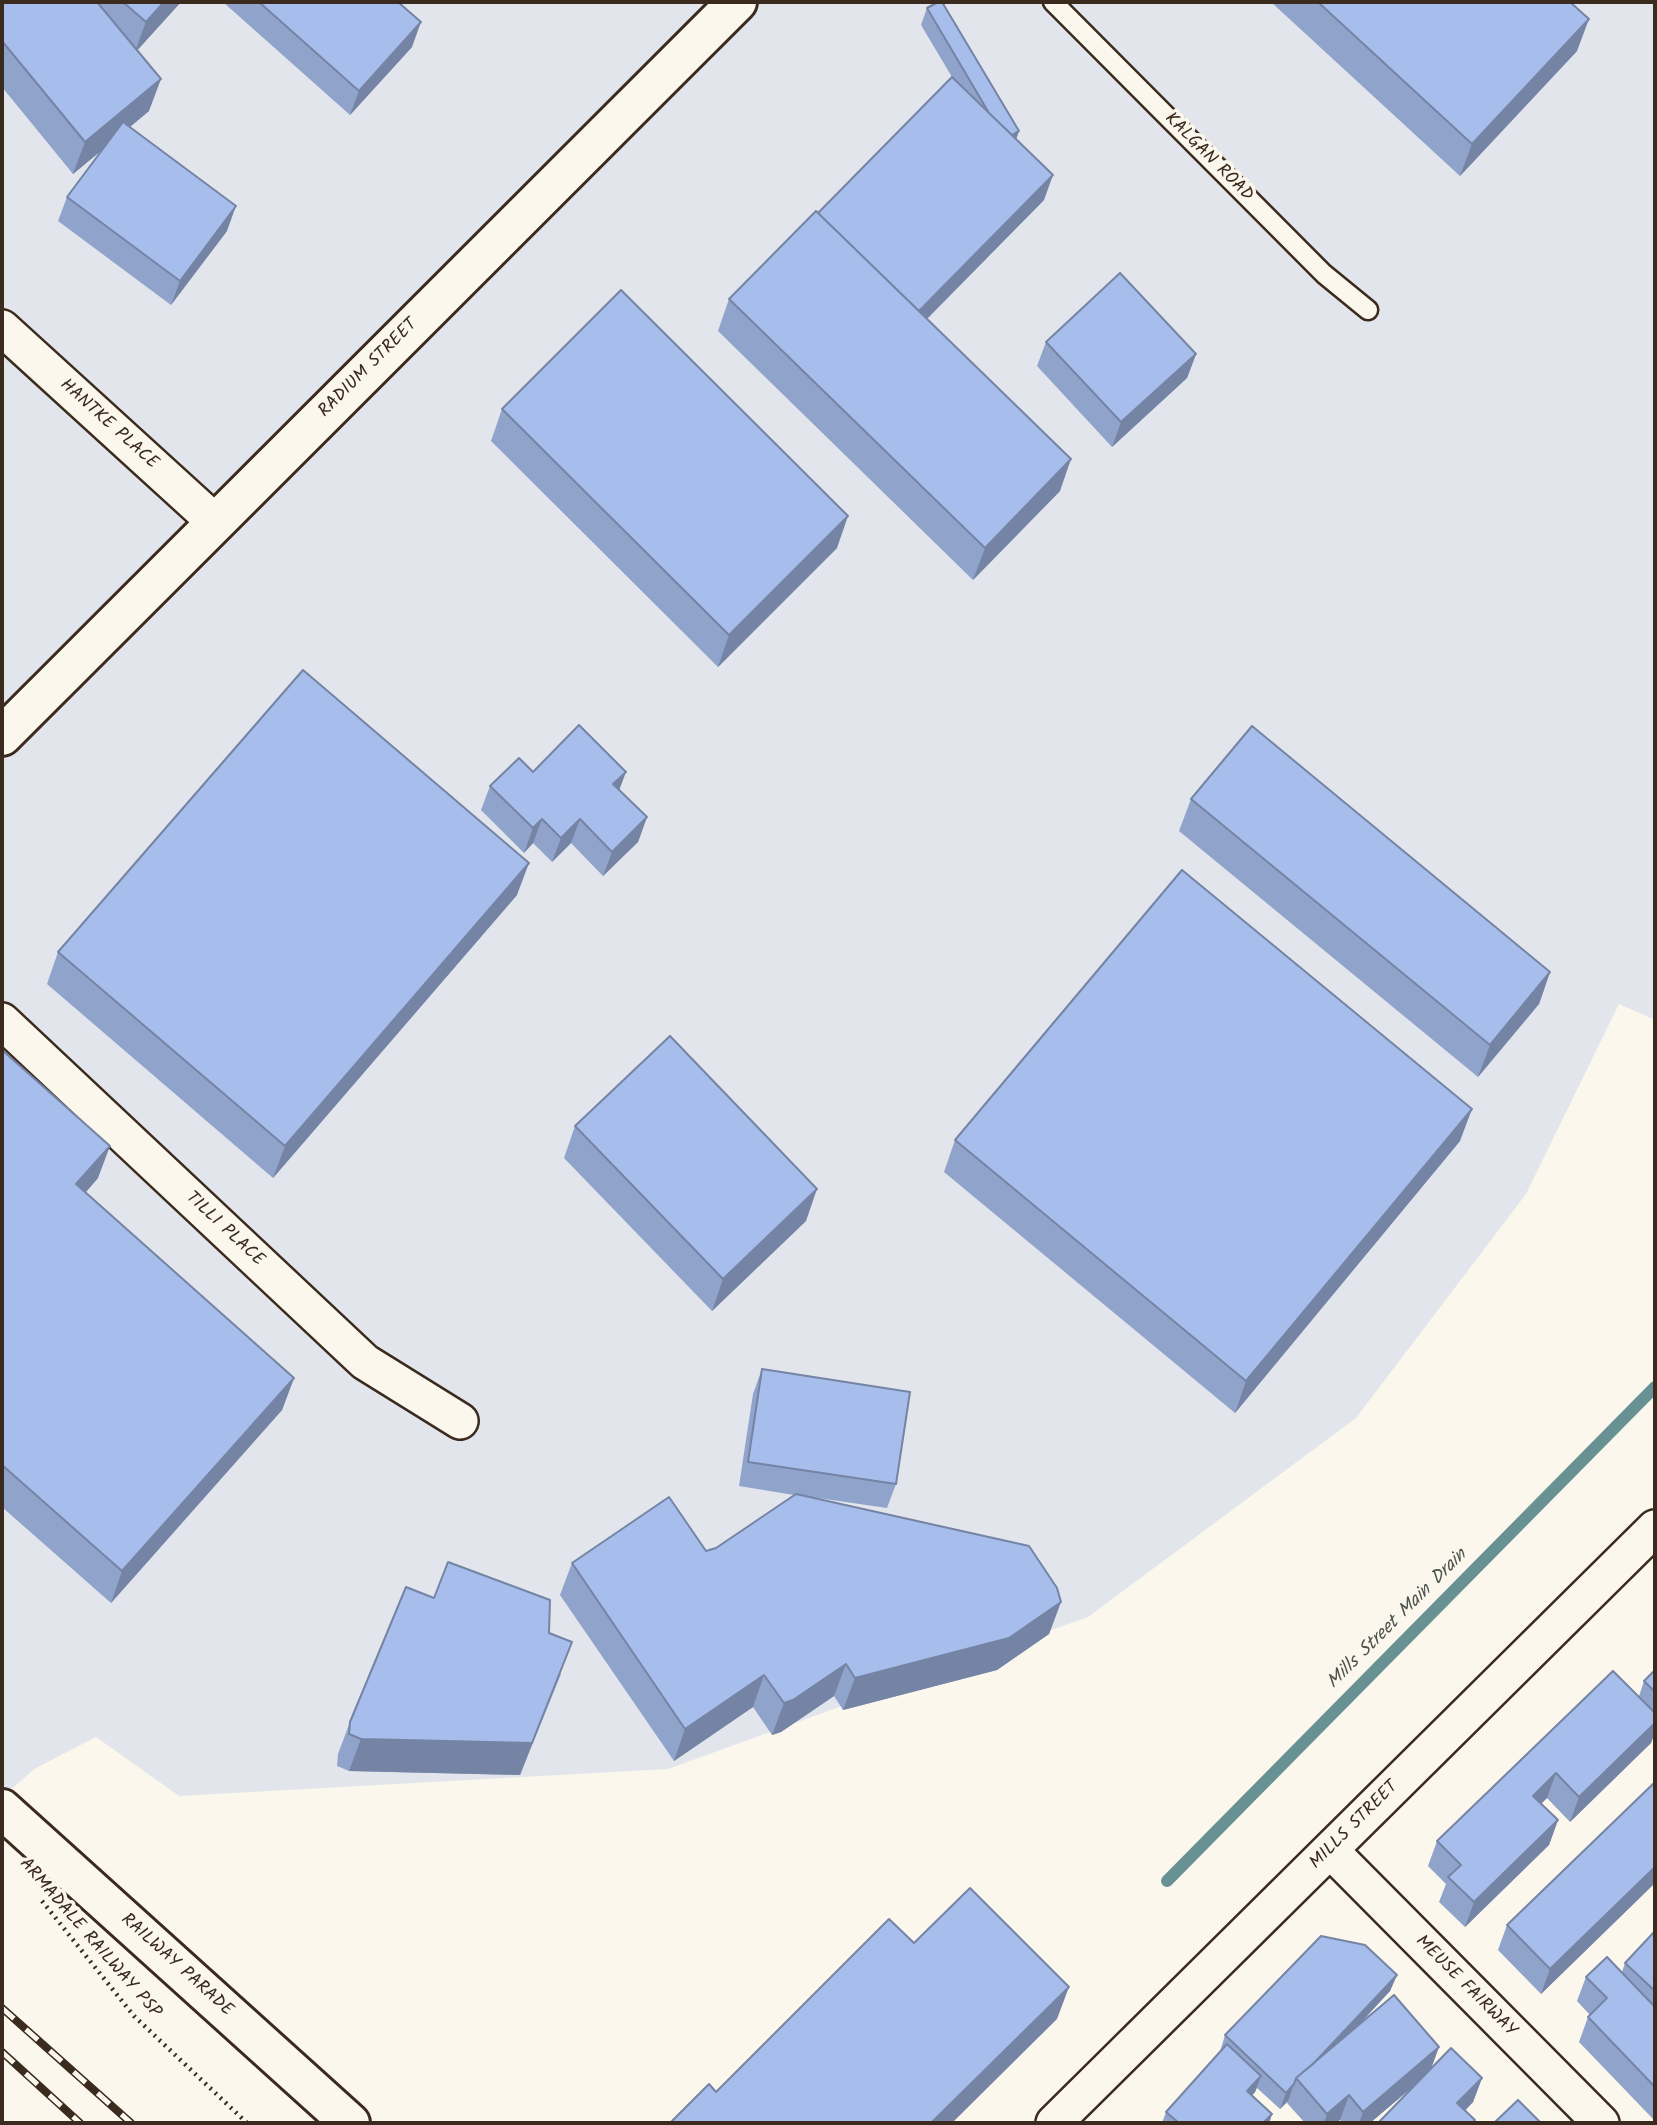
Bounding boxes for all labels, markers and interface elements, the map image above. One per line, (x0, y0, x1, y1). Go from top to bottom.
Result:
street label: KALGAN ROAD (1159, 109, 1257, 207)
street label: RADIUM STREET (315, 315, 423, 423)
street label: HANTKE PLACE (54, 375, 162, 475)
street label: TILLI PLACE (180, 1188, 268, 1272)
water label: Mills Street Main Drain (1323, 1545, 1473, 1695)
street label: MILLS STREET (1306, 1777, 1404, 1875)
street label: ARMADALE RAILWAY PSP (14, 1854, 164, 2024)
street label: RAILWAY PARADE (115, 1910, 237, 2022)
street label: MEUSE FAIRWAY (1410, 1932, 1520, 2042)

